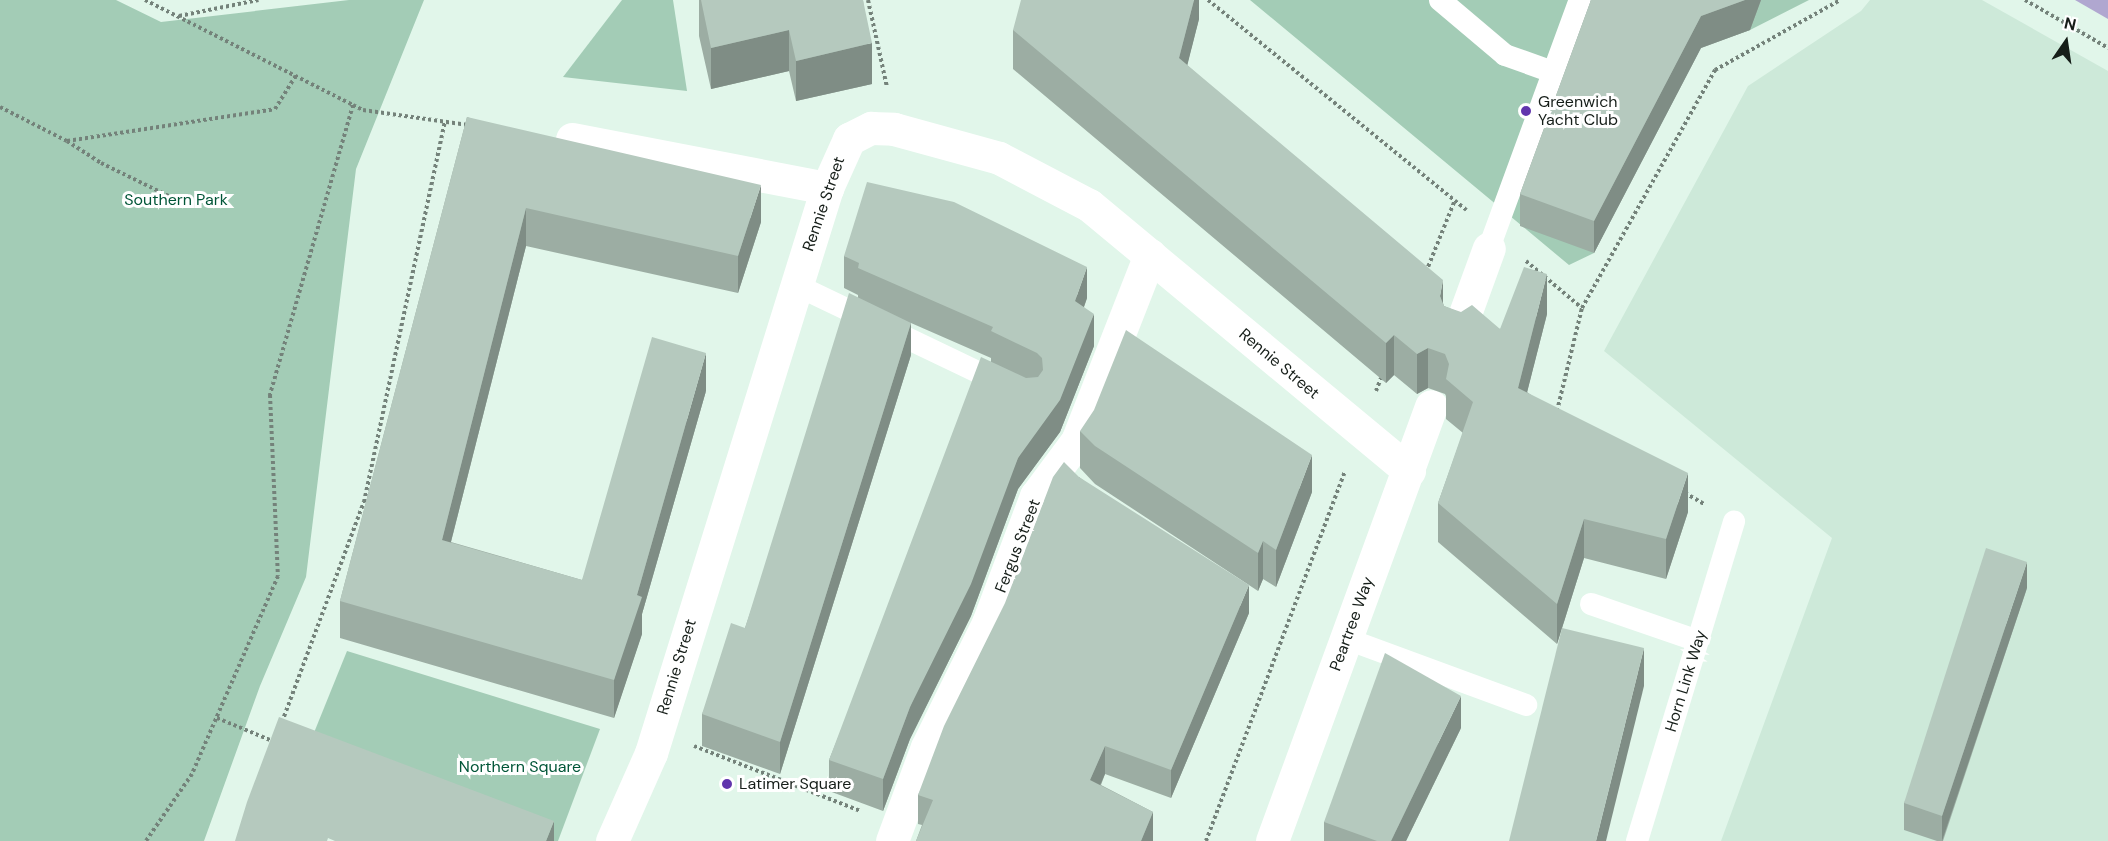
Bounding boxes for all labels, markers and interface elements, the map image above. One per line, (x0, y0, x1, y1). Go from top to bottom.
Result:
north arrow (2036, 12, 2096, 72)
text: N (2062, 12, 2078, 36)
place label: Greenwich Yacht Club (1538, 92, 1618, 130)
marker: Greenwich Yacht Club (1519, 104, 1533, 118)
street label: Rennie Street (799, 154, 849, 254)
park label: Southern Park (124, 190, 228, 210)
street label: Rennie Street (1235, 325, 1323, 403)
street label: Fergus Street (991, 496, 1045, 596)
street label: Peartree Way (1326, 574, 1378, 674)
street label: Rennie Street (653, 617, 701, 717)
street label: Horn Link Way (1661, 628, 1711, 734)
park label: Northern Square (459, 757, 581, 777)
place label: Latimer Square (739, 774, 851, 794)
marker: Latimer Square (720, 777, 734, 791)

